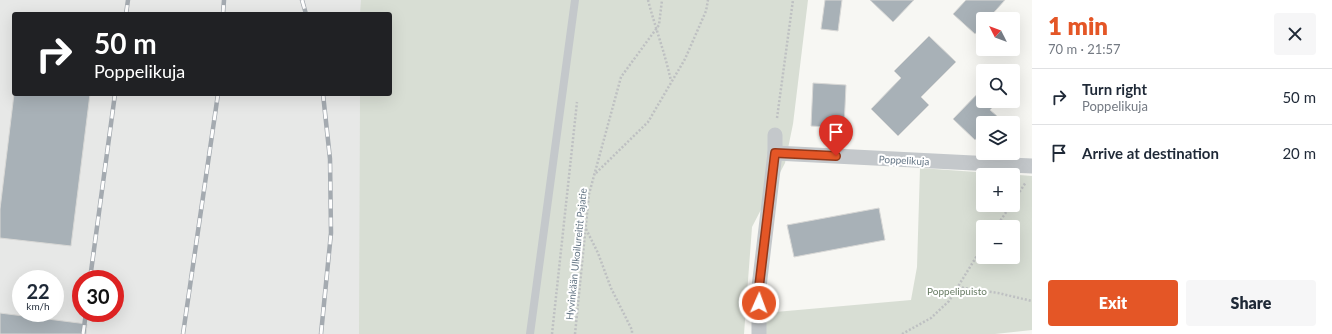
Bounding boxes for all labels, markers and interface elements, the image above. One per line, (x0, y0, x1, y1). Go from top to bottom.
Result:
text: 1 min (1048, 11, 1108, 40)
north arrow (976, 12, 1020, 56)
map controls (976, 12, 1020, 264)
button: close (1274, 13, 1316, 55)
text: 50 m (94, 26, 157, 60)
icon: right (28, 28, 80, 80)
text: 70 m · 21:57 (1048, 41, 1121, 57)
text: Poppelikuja (94, 60, 185, 82)
button: search (976, 64, 1020, 108)
text: Turn right (1082, 80, 1147, 98)
icon: right (1048, 86, 1070, 108)
text: 50 m (1282, 88, 1316, 106)
text: Poppelikuja (1082, 98, 1148, 114)
pin (819, 115, 853, 156)
button: layers (976, 116, 1020, 160)
icon: arrive (825, 121, 847, 143)
icon: arrive (1048, 142, 1070, 164)
text: Arrive at destination (1082, 144, 1219, 162)
text: 20 m (1282, 144, 1316, 162)
street label: Poppelikuja (878, 153, 930, 167)
button: + (976, 168, 1020, 212)
street label: Hyvinkään Ulkoilureitit Pajatie (563, 188, 589, 320)
button: − (976, 220, 1020, 264)
speed limit sign: 30 (72, 270, 124, 322)
text: 22 (26, 279, 50, 303)
button: Exit (1048, 280, 1178, 326)
button: Share (1186, 280, 1316, 326)
position arrow (738, 282, 780, 324)
park label: Poppelipuisto (927, 285, 987, 297)
text: km/h (26, 300, 50, 312)

